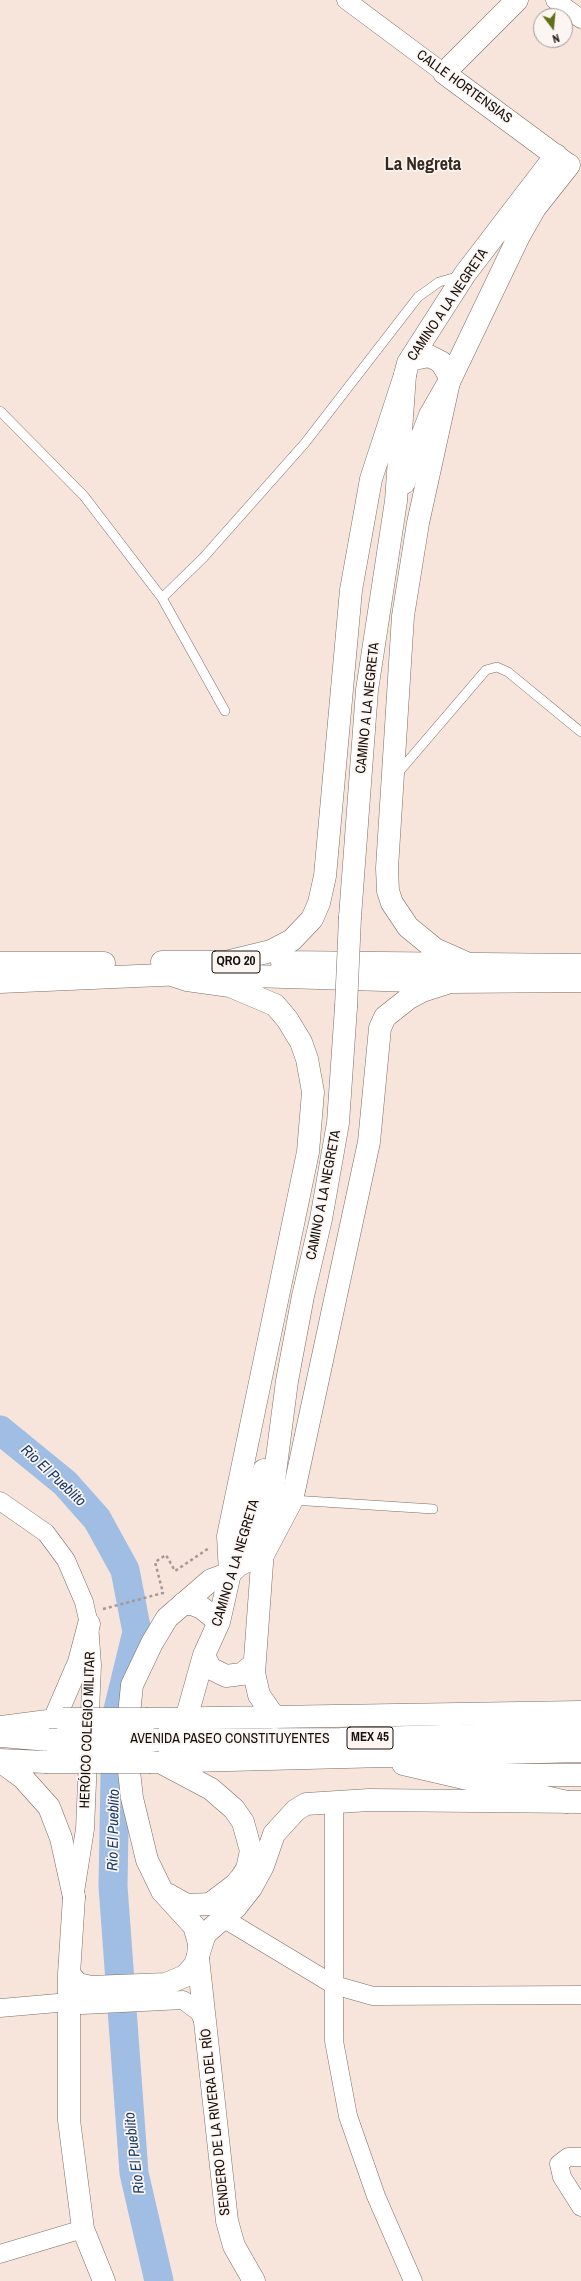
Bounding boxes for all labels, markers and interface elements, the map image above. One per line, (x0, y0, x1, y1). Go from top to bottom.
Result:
north arrow (533, 8, 573, 48)
text: N (551, 31, 561, 46)
street label: CALLE HORTENSIAS (413, 47, 515, 127)
district label: La Negreta (385, 154, 461, 176)
street label: CAMINO A LA NEGRETA (404, 246, 492, 364)
street label: CAMINO A LA NEGRETA (353, 642, 383, 774)
road number: QRO 20 (212, 951, 260, 973)
street label: CAMINO A LA NEGRETA (303, 1129, 345, 1261)
water label: Rio El Pueblito (17, 1441, 89, 1511)
street label: CAMINO A LA NEGRETA (209, 1497, 263, 1629)
street label: HERÓICO COLEGIO MILITAR (77, 1651, 99, 1809)
road number: MEX 45 (347, 1727, 393, 1749)
street label: AVENIDA PASEO CONSTITUYENTES (130, 1731, 330, 1747)
water label: Rio El Pueblito (104, 1789, 124, 1871)
street label: SENDERO DE LA RIVERA DEL RÍO (198, 2028, 234, 2216)
water label: Rio El Pueblito (121, 2111, 149, 2195)

